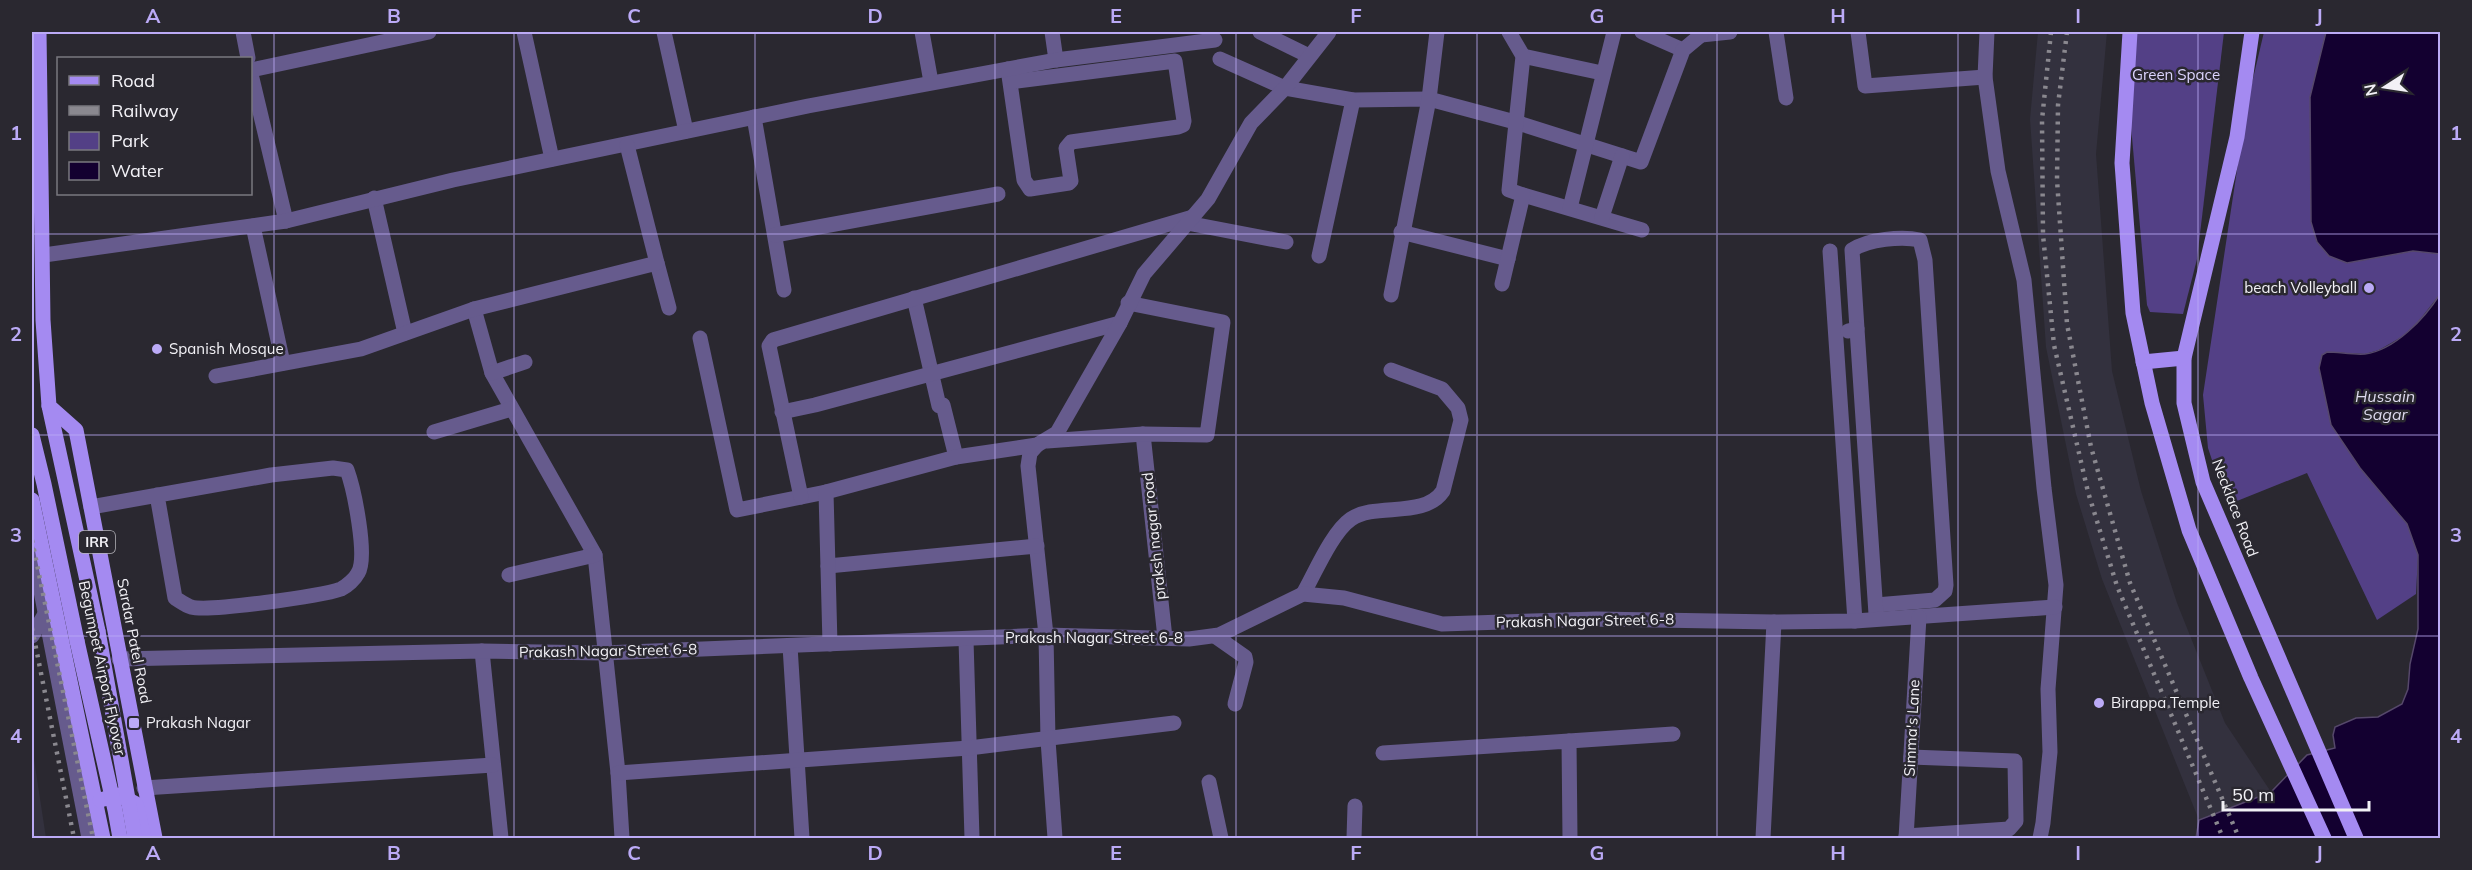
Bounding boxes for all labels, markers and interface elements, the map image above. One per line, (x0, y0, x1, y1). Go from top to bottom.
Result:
text: A (146, 3, 161, 28)
text: B (387, 3, 401, 28)
text: C (627, 3, 641, 28)
text: D (867, 3, 883, 28)
text: E (1110, 3, 1122, 28)
text: F (1350, 3, 1362, 28)
text: G (1590, 3, 1604, 28)
text: H (1830, 3, 1846, 28)
text: I (2075, 3, 2081, 28)
text: J (2315, 3, 2323, 28)
legend (57, 57, 252, 195)
north arrow (2355, 57, 2415, 117)
park label: Green Space (2132, 65, 2220, 84)
text: Road (111, 69, 155, 92)
text: N (2359, 82, 2381, 98)
text: Railway (111, 99, 179, 122)
text: 1 (10, 120, 22, 145)
text: 1 (2450, 120, 2462, 145)
text: Park (111, 129, 150, 152)
text: Water (111, 159, 164, 182)
place label: beach Volleyball (2244, 278, 2357, 297)
marker: beach Volleyball (2362, 281, 2376, 295)
text: 2 (10, 321, 22, 346)
text: 2 (2450, 321, 2462, 346)
place label: Spanish Mosque (169, 339, 284, 358)
marker: Spanish Mosque (150, 342, 164, 356)
water label: Hussain Sagar (2355, 386, 2415, 424)
street label: Necklace Road (2208, 456, 2263, 559)
street label: praksh nagar road (1137, 471, 1170, 601)
text: 3 (10, 522, 22, 547)
text: 3 (2450, 522, 2462, 547)
road number: IRR (79, 531, 115, 553)
street label: Sardar Patel Road (113, 577, 156, 705)
street label: Begumpet Airport Flyover (75, 579, 130, 757)
street label: Prakash Nagar Street 6-8 (1496, 609, 1674, 632)
street label: Prakash Nagar Street 6-8 (1005, 628, 1183, 647)
street label: Prakash Nagar Street 6-8 (519, 639, 697, 662)
street label: Simma's Lane (1899, 679, 1924, 777)
place label: Birappa Temple (2111, 693, 2220, 712)
marker: Birappa Temple (2092, 696, 2106, 710)
place label: Prakash Nagar (146, 713, 251, 732)
marker: Prakash Nagar (127, 716, 141, 730)
text: 4 (10, 723, 22, 748)
text: 4 (2450, 723, 2462, 748)
scale bar (2223, 774, 2368, 812)
text: 50 m (2232, 783, 2274, 806)
text: A (146, 840, 161, 865)
text: B (387, 840, 401, 865)
text: C (627, 840, 641, 865)
text: D (867, 840, 883, 865)
text: E (1110, 840, 1122, 865)
text: F (1350, 840, 1362, 865)
text: G (1590, 840, 1604, 865)
text: H (1830, 840, 1846, 865)
text: I (2075, 840, 2081, 865)
text: J (2315, 840, 2323, 865)

